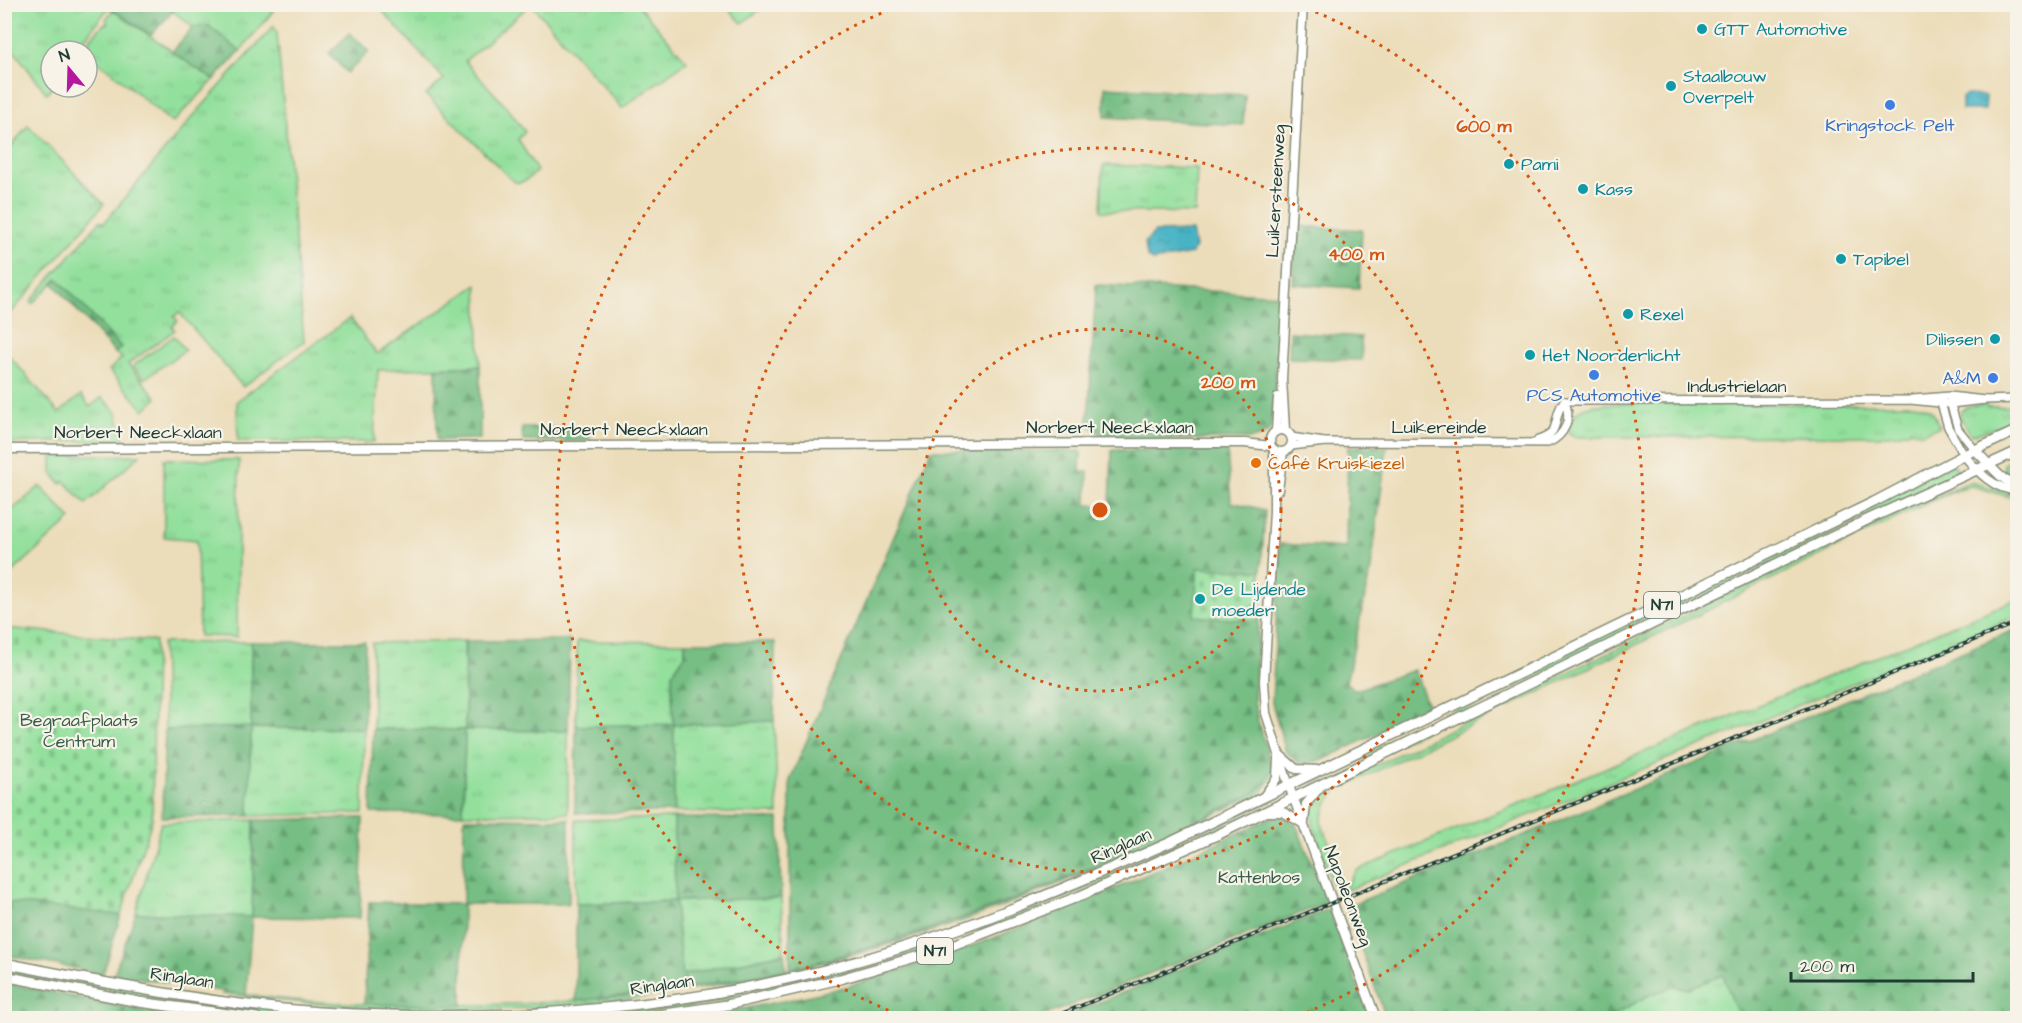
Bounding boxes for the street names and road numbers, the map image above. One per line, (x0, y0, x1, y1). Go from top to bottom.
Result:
street label: Luikersteenweg (1260, 124, 1293, 258)
street label: Industrielaan (1688, 374, 1786, 399)
street label: Norbert Neeckxlaan (1026, 415, 1194, 440)
street label: Luikereinde (1391, 415, 1487, 440)
street label: Norbert Neeckxlaan (540, 417, 708, 442)
street label: Norbert Neeckxlaan (54, 420, 222, 445)
road number: N71 (1644, 592, 1680, 618)
street label: Ringlaan (1087, 822, 1156, 871)
street label: Napoleonweg (1316, 842, 1379, 950)
road number: N71 (917, 938, 953, 964)
street label: Ringlaan (148, 961, 216, 996)
street label: Ringlaan (629, 968, 696, 1003)

